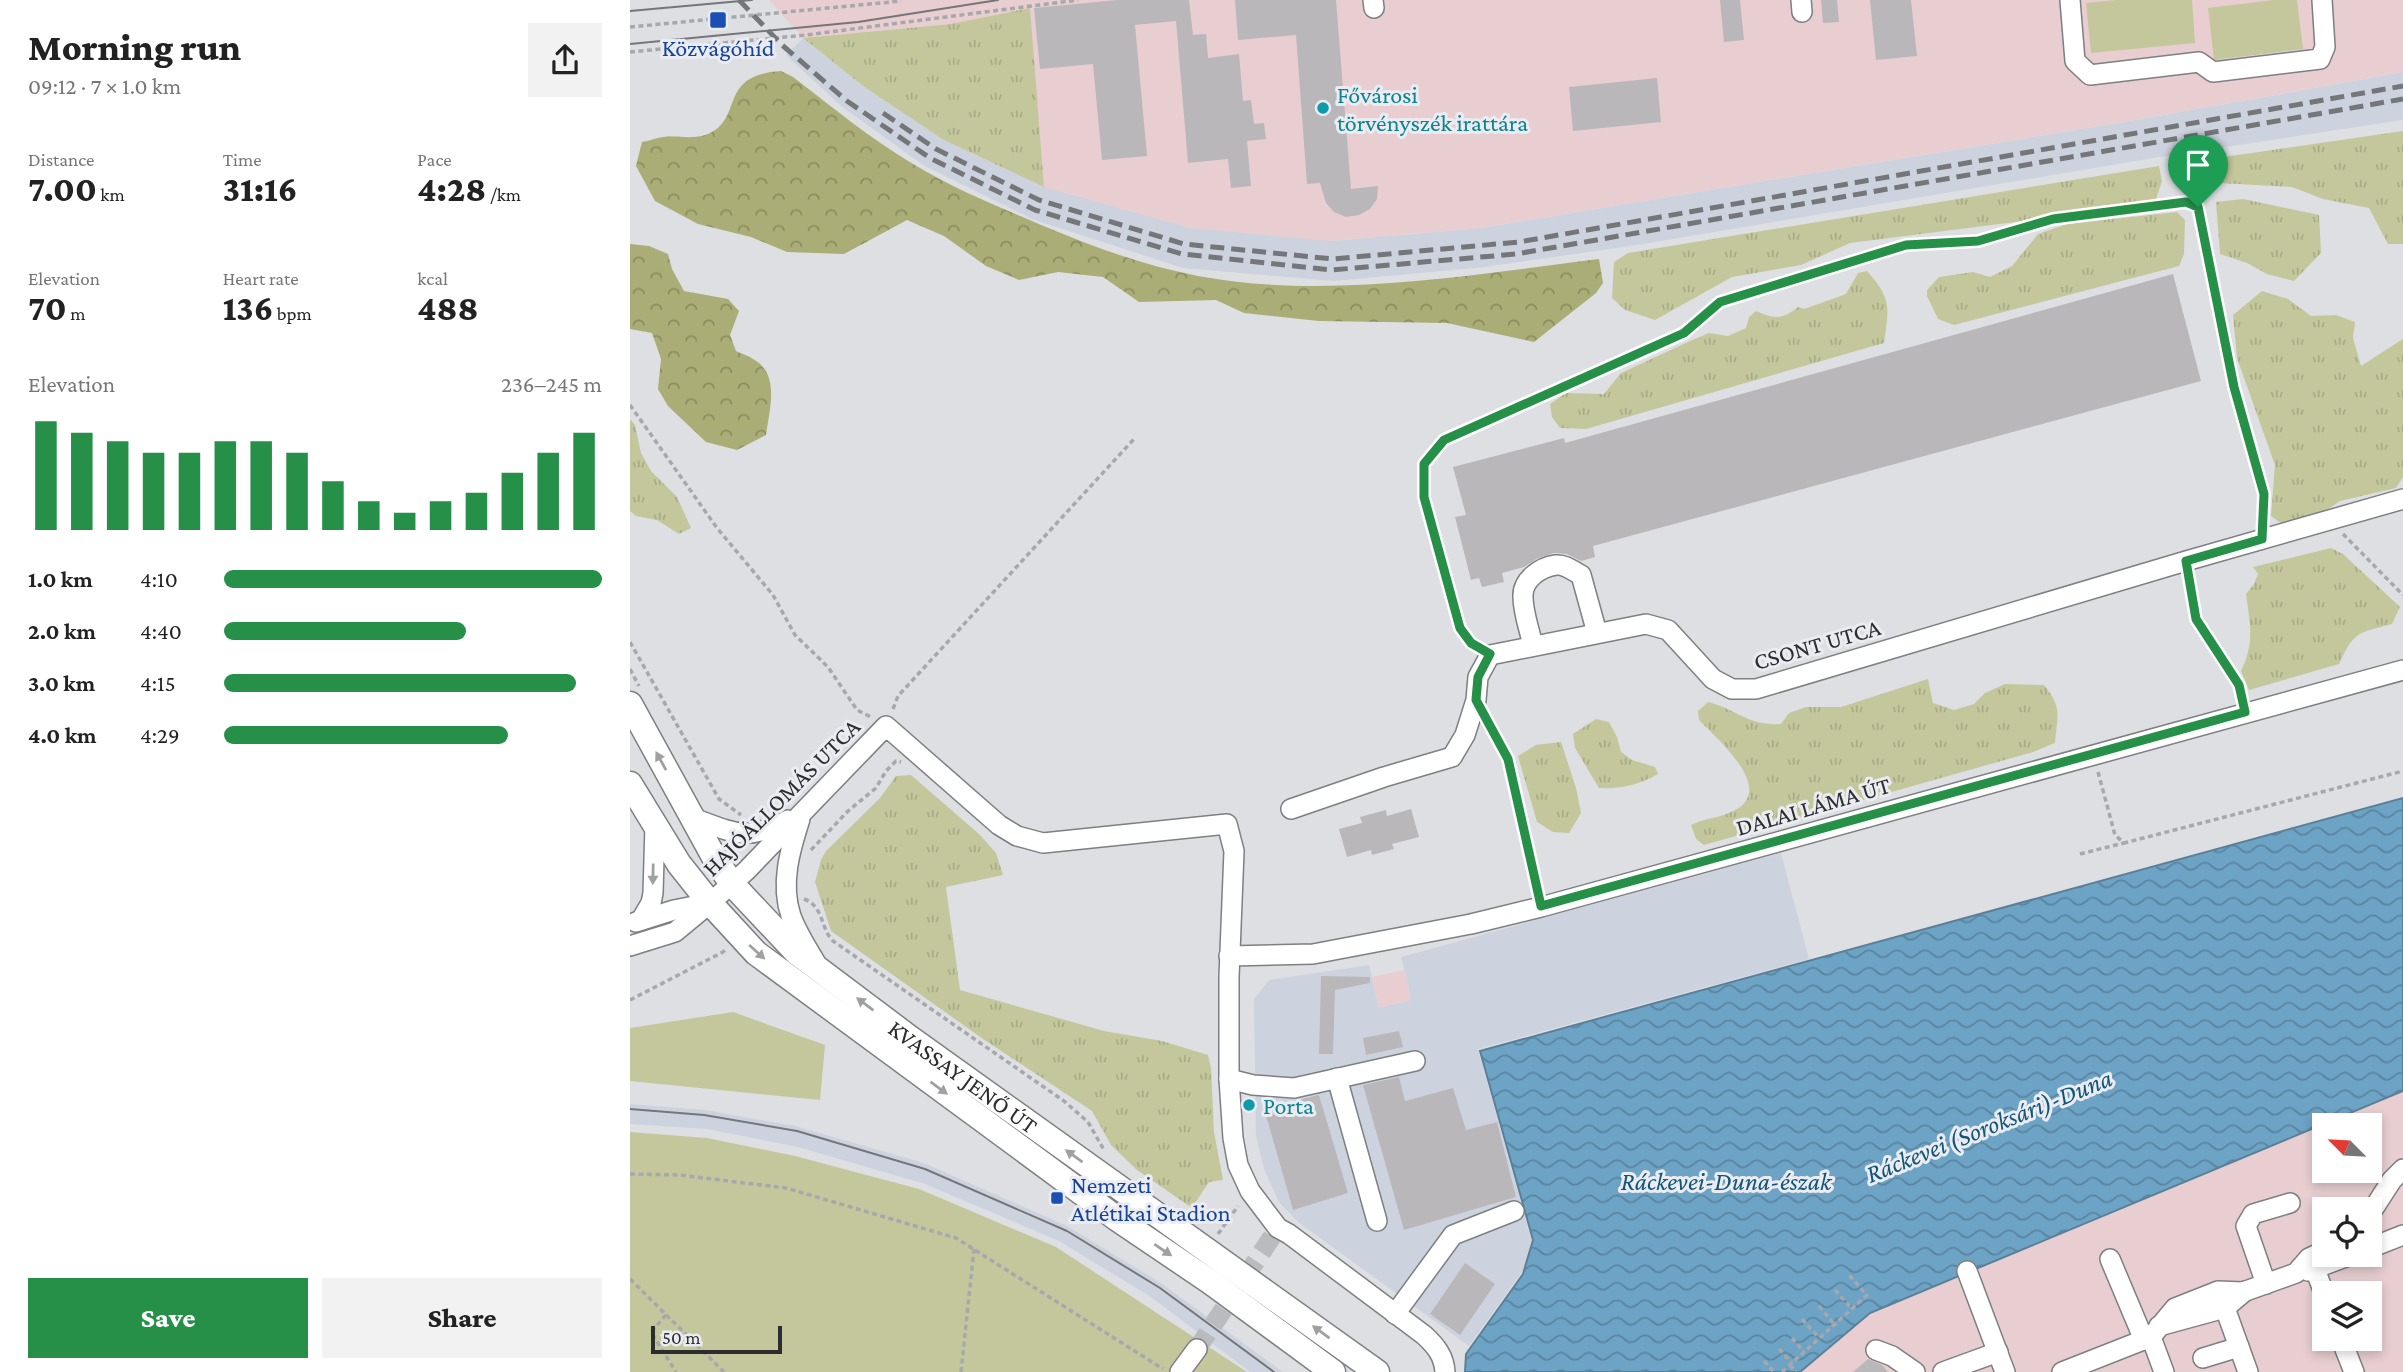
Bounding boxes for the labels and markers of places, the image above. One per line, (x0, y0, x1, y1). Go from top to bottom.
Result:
marker: Közvágóhíd (708, 10, 728, 30)
place label: Közvágóhíd (662, 34, 775, 61)
place label: Fővárosi törvényszék irattára (1337, 81, 1528, 136)
marker: Fővárosi törvényszék irattára (1315, 100, 1331, 116)
pin (2168, 135, 2228, 207)
place label: Porta (1263, 1092, 1314, 1119)
marker: Porta (1241, 1097, 1257, 1113)
place label: Nemzeti Atlétikai Stadion (1071, 1171, 1231, 1226)
marker: Nemzeti Atlétikai Stadion (1049, 1190, 1065, 1206)

